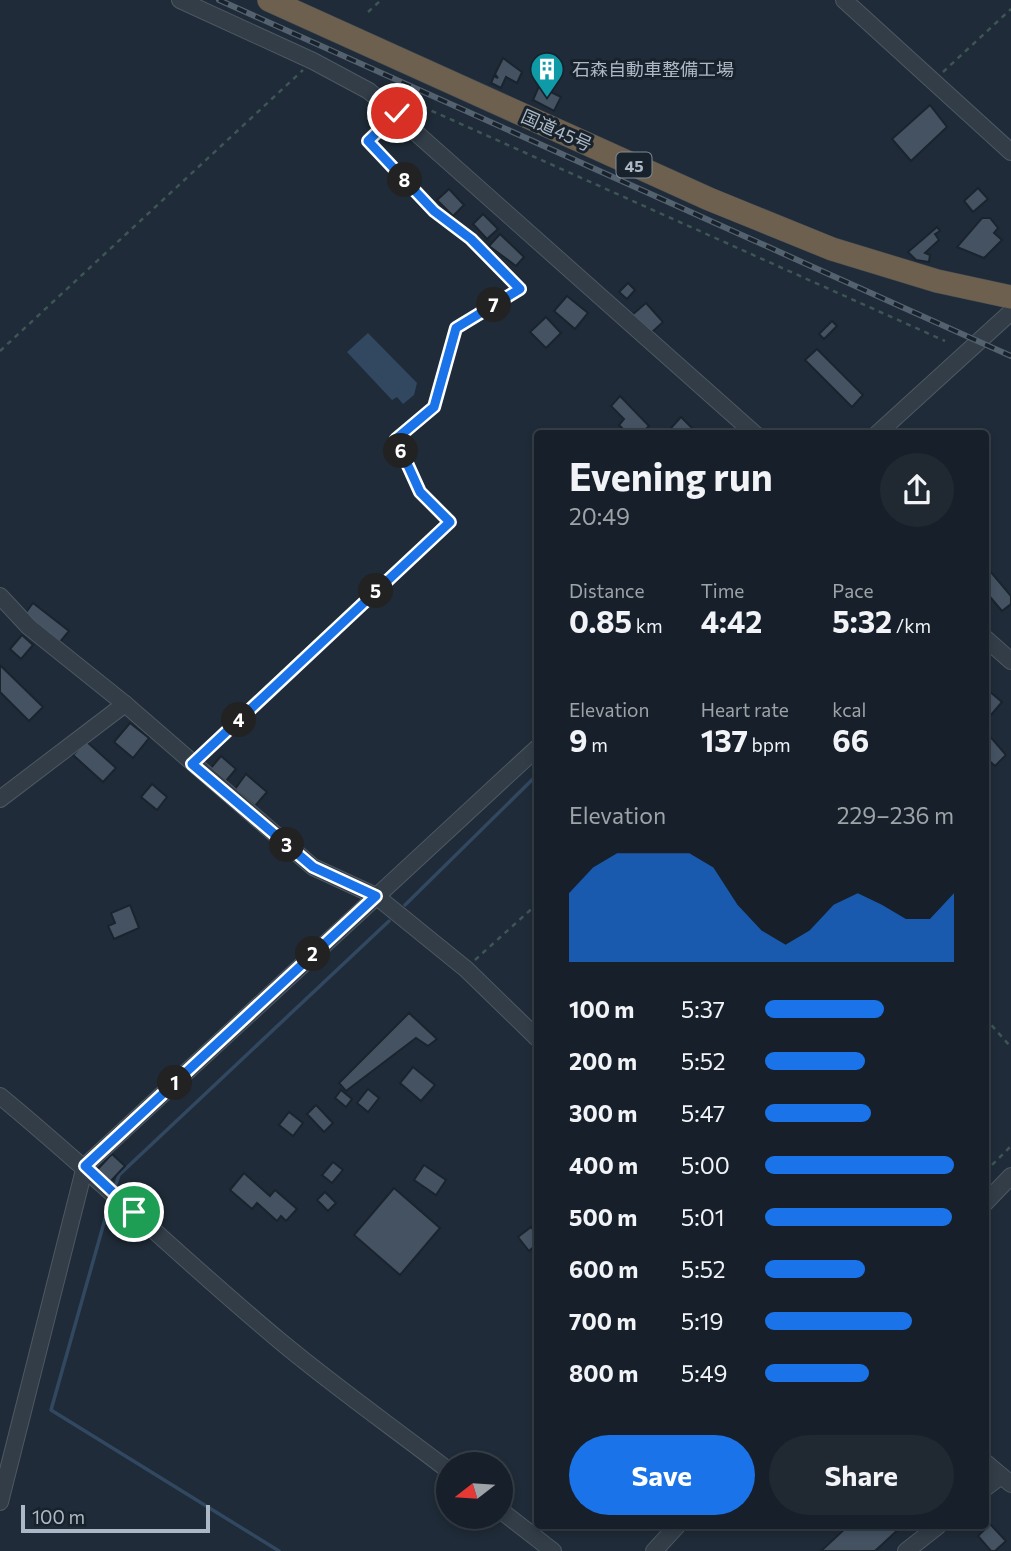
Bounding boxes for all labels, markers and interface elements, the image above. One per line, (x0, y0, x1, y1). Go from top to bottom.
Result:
building icon: 石森自動車整備工場 (528, 50, 566, 99)
place label: 石森自動車整備工場 (572, 58, 734, 80)
pin (367, 83, 427, 143)
icon: check (378, 94, 416, 132)
street label: 国道45号 (518, 105, 596, 155)
road number: 45 (616, 153, 652, 178)
pin: 8 (388, 162, 422, 198)
text: 8 (399, 168, 410, 191)
pin: 7 (476, 288, 512, 322)
text: 7 (488, 293, 499, 316)
pin: 6 (384, 434, 418, 468)
text: 6 (395, 439, 406, 462)
text: Evening run (569, 452, 773, 499)
button: share (880, 453, 954, 527)
text: 20:49 (569, 502, 630, 530)
pin: 5 (358, 574, 394, 608)
text: 5 (370, 579, 381, 602)
text: Distance (569, 579, 645, 602)
text: Time (701, 579, 744, 602)
text: Pace (832, 579, 874, 602)
text: 0.85 (569, 602, 632, 639)
text: 4:42 (701, 602, 762, 639)
text: 5:32 (832, 602, 892, 639)
text: km (632, 614, 663, 637)
text: /km (892, 614, 931, 637)
text: Elevation (569, 698, 649, 721)
text: Heart rate (701, 698, 789, 721)
text: kcal (832, 698, 866, 721)
pin: 4 (222, 702, 256, 738)
text: 4 (233, 708, 244, 731)
text: 9 (569, 721, 588, 758)
text: 137 (701, 721, 748, 758)
text: 66 (832, 721, 869, 758)
text: m (588, 733, 608, 756)
text: bpm (748, 733, 791, 756)
text: Elevation (569, 801, 666, 829)
text: 229–236 m (837, 801, 954, 829)
pin: 3 (270, 828, 304, 862)
text: 3 (281, 833, 292, 856)
pin: 2 (296, 936, 330, 972)
text: 2 (307, 942, 318, 965)
text: 100 m (569, 995, 634, 1023)
text: 5:37 (681, 995, 725, 1023)
text: 200 m (569, 1047, 637, 1075)
text: 5:52 (681, 1047, 726, 1075)
pin: 1 (158, 1066, 192, 1100)
text: 1 (170, 1071, 179, 1094)
text: 300 m (569, 1099, 637, 1127)
text: 5:47 (681, 1099, 725, 1127)
text: 400 m (569, 1151, 638, 1179)
text: 5:00 (681, 1151, 730, 1179)
pin (104, 1182, 164, 1242)
icon: arrive (115, 1193, 153, 1231)
text: 500 m (569, 1203, 637, 1231)
text: 5:01 (681, 1203, 724, 1231)
text: 600 m (569, 1255, 638, 1283)
text: 5:52 (681, 1255, 726, 1283)
text: 700 m (569, 1307, 637, 1335)
text: 5:19 (681, 1307, 723, 1335)
text: 800 m (569, 1359, 638, 1387)
text: 5:49 (681, 1359, 727, 1387)
button: Save (569, 1435, 755, 1515)
button: Share (769, 1435, 954, 1515)
north arrow (436, 1452, 513, 1530)
map controls (436, 1452, 513, 1529)
scale bar (21, 1502, 210, 1534)
text: 100 m (32, 1505, 85, 1528)

